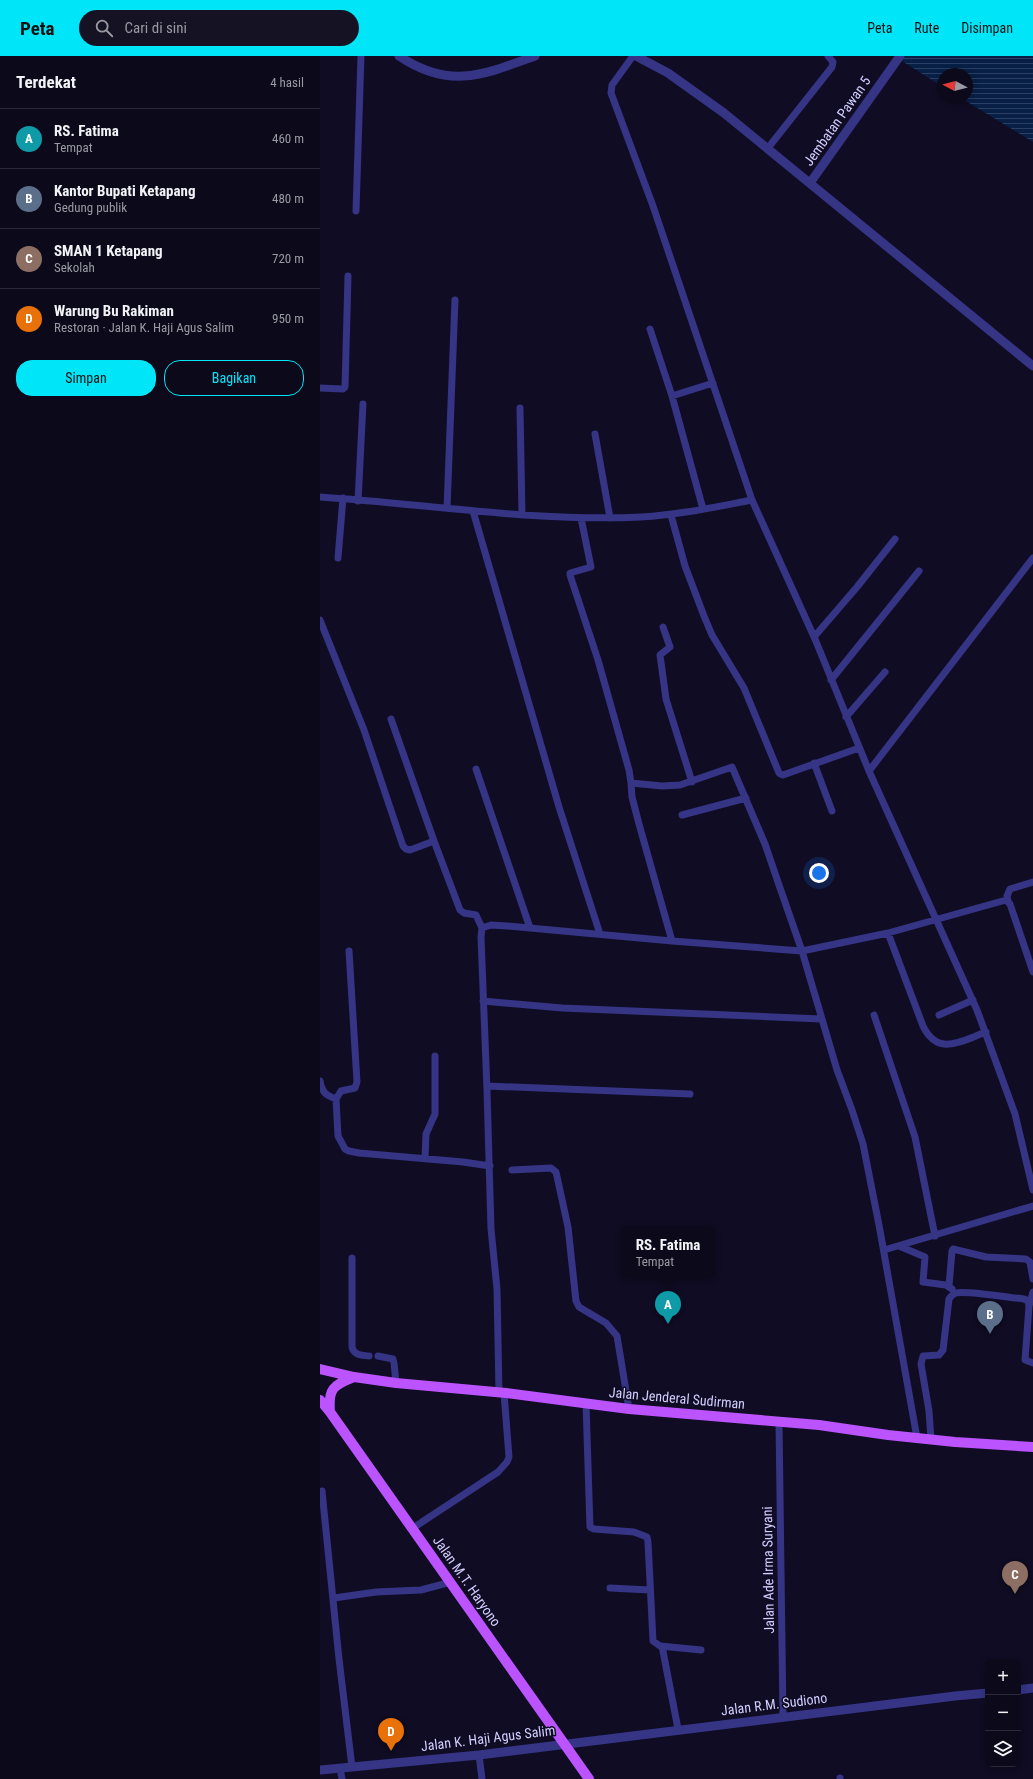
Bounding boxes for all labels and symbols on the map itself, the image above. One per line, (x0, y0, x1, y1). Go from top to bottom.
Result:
north arrow (937, 68, 973, 104)
street label: Jembatan Pawan 5 (800, 73, 874, 169)
your location (809, 863, 829, 883)
pin: A (655, 1291, 681, 1324)
pin: B (977, 1301, 1003, 1334)
street label: Jalan Jenderal Sudirman (608, 1384, 746, 1412)
street label: Jalan Ade Irma Suryani (759, 1506, 777, 1634)
street label: Jalan M.T. Haryono (430, 1533, 504, 1629)
pin: C (1002, 1561, 1028, 1594)
street label: Jalan R.M. Sudiono (720, 1690, 828, 1718)
pin: D (378, 1718, 404, 1751)
street label: Jalan K. Haji Agus Salim (420, 1722, 556, 1754)

